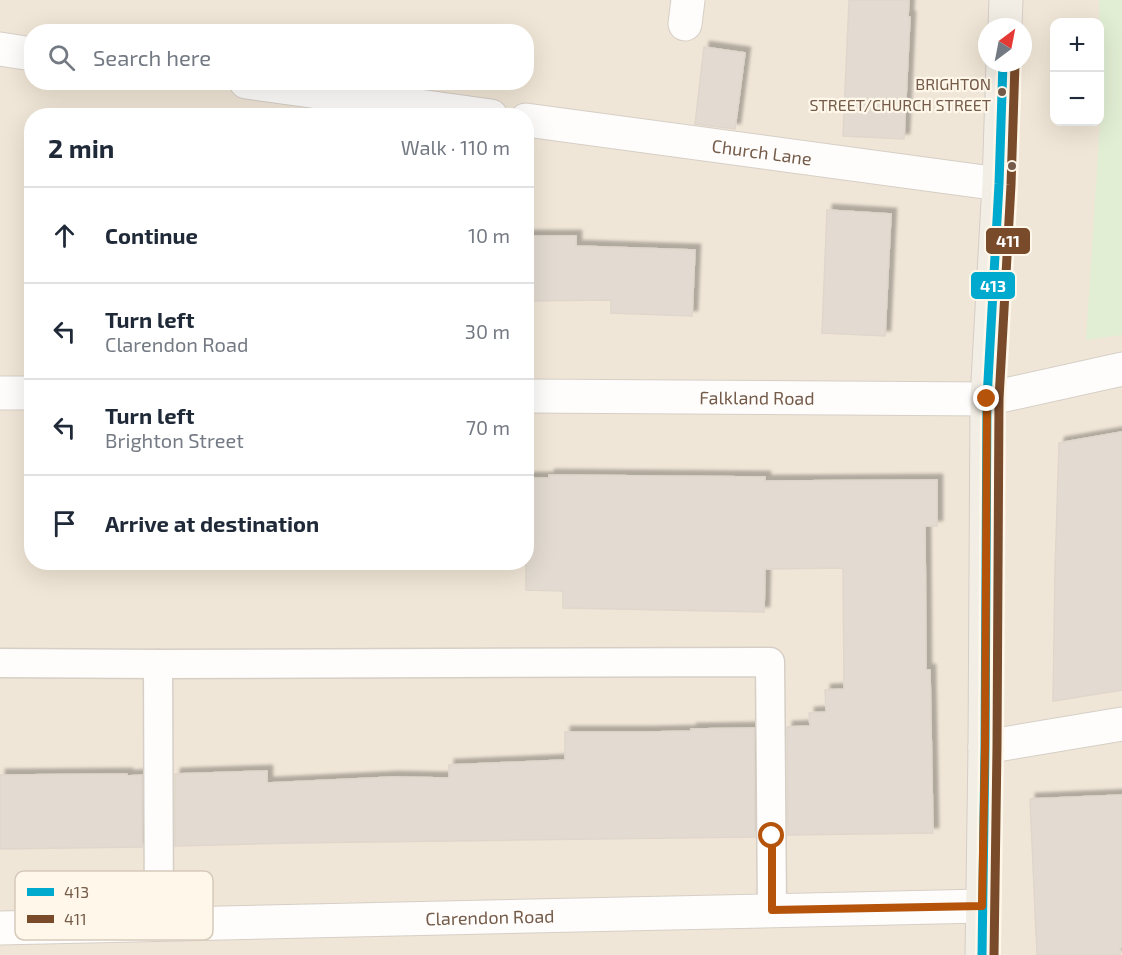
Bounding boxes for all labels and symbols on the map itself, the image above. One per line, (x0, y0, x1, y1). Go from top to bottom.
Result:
north arrow (978, 18, 1032, 72)
place label: BRIGHTON STREET/CHURCH STREET (810, 74, 991, 114)
marker: BRIGHTON STREET/CHURCH STREET (996, 86, 1008, 98)
street label: Church Lane (711, 134, 813, 170)
unlabelled marker (1006, 160, 1018, 172)
line badge: 411 (985, 227, 1031, 255)
text: 411 (996, 231, 1020, 250)
line badge: 413 (970, 271, 1016, 300)
text: 413 (980, 276, 1006, 295)
route end (973, 385, 999, 411)
street label: Falkland Road (699, 386, 815, 409)
route start (758, 822, 784, 848)
legend (15, 871, 213, 940)
text: 413 (64, 882, 89, 901)
street label: Clarendon Road (425, 905, 555, 929)
text: 411 (64, 909, 87, 928)

